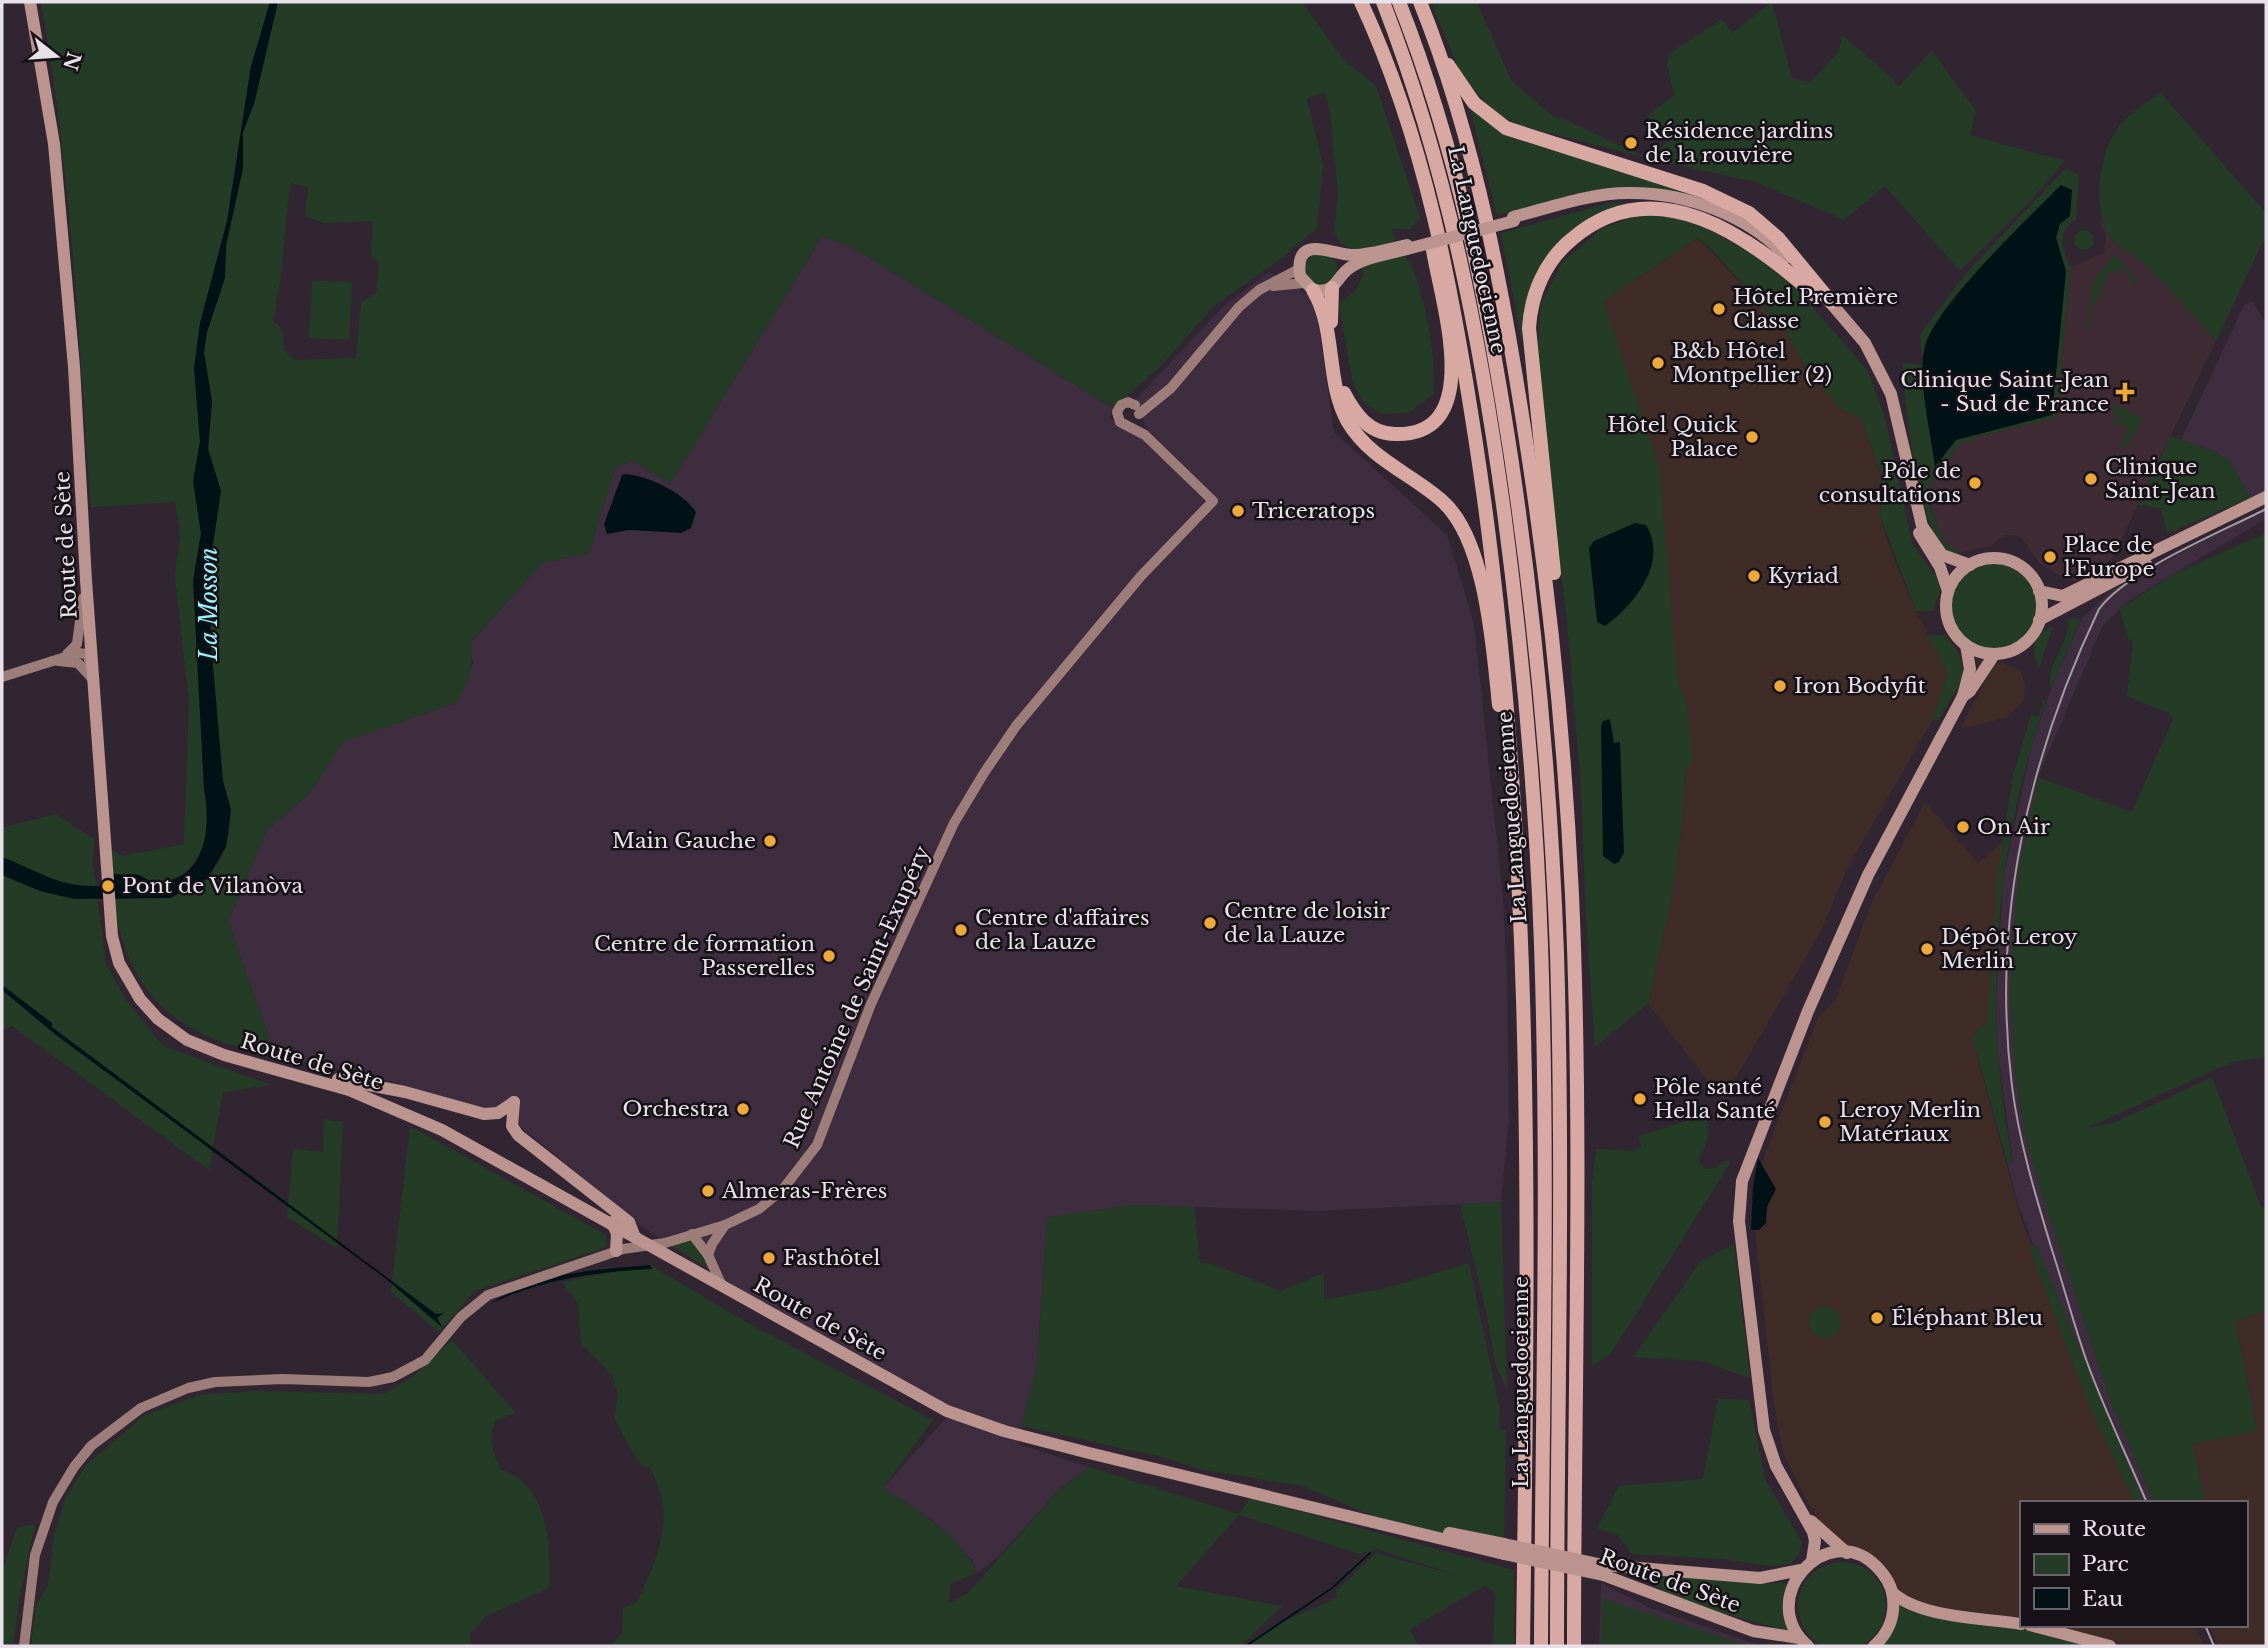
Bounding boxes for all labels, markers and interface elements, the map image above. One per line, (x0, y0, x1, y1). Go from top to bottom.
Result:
north arrow (21, 21, 91, 91)
text: N (58, 49, 85, 73)
place label: Résidence jardins de la rouvière (1645, 118, 1833, 168)
marker: Résidence jardins de la rouvière (1623, 135, 1639, 151)
street label: La Languedocienne (1442, 144, 1512, 356)
place label: Hôtel Première Classe (1733, 284, 1898, 334)
marker: Hôtel Première Classe (1711, 301, 1727, 317)
place label: B&b Hôtel Montpellier (2) (1672, 338, 1832, 388)
marker: B&b Hôtel Montpellier (2) (1650, 355, 1666, 371)
place label: Clinique Saint-Jean - Sud de France (1900, 367, 2109, 417)
marker: Clinique Saint-Jean - Sud de France (2115, 382, 2135, 402)
place label: Hôtel Quick Palace (1607, 412, 1738, 462)
marker: Hôtel Quick Palace (1744, 429, 1760, 445)
place label: Clinique Saint-Jean (2105, 454, 2215, 504)
place label: Pôle de consultations (1819, 458, 1961, 508)
street label: Route de Sète (49, 470, 83, 620)
marker: Clinique Saint-Jean (2083, 471, 2099, 487)
marker: Pôle de consultations (1967, 475, 1983, 491)
place label: Triceratops (1252, 498, 1375, 524)
marker: Triceratops (1230, 503, 1246, 519)
place label: Place de l'Europe (2064, 532, 2154, 582)
water label: La Mosson (195, 547, 223, 662)
marker: Place de l'Europe (2042, 549, 2058, 565)
place label: Kyriad (1768, 563, 1839, 589)
marker: Kyriad (1746, 568, 1762, 584)
place label: Iron Bodyfit (1794, 673, 1926, 699)
marker: Iron Bodyfit (1772, 678, 1788, 694)
street label: La Languedocienne (1492, 710, 1532, 924)
place label: On Air (1977, 814, 2050, 840)
marker: On Air (1955, 819, 1971, 835)
place label: Main Gauche (612, 828, 756, 854)
marker: Main Gauche (762, 833, 778, 849)
street label: Rue Antoine de Saint-Exupéry (778, 841, 936, 1152)
place label: Pont de Vilanòva (122, 873, 304, 899)
marker: Pont de Vilanòva (100, 878, 116, 894)
place label: Centre de loisir de la Lauze (1224, 898, 1390, 948)
place label: Centre d'affaires de la Lauze (975, 905, 1150, 955)
marker: Centre de loisir de la Lauze (1202, 915, 1218, 931)
marker: Centre d'affaires de la Lauze (953, 922, 969, 938)
place label: Dépôt Leroy Merlin (1941, 924, 2078, 974)
place label: Centre de formation Passerelles (594, 931, 815, 981)
marker: Dépôt Leroy Merlin (1919, 941, 1935, 957)
marker: Centre de formation Passerelles (821, 948, 837, 964)
street label: Route de Sète (237, 1028, 387, 1096)
place label: Pôle santé Hella Santé (1654, 1074, 1776, 1124)
marker: Pôle santé Hella Santé (1632, 1091, 1648, 1107)
place label: Orchestra (622, 1096, 729, 1122)
place label: Leroy Merlin Matériaux (1839, 1097, 1981, 1147)
marker: Orchestra (735, 1101, 751, 1117)
marker: Leroy Merlin Matériaux (1817, 1114, 1833, 1130)
place label: Almeras-Frères (721, 1178, 887, 1204)
marker: Almeras-Frères (700, 1183, 716, 1199)
place label: Fasthôtel (783, 1245, 881, 1271)
marker: Fasthôtel (761, 1250, 777, 1266)
street label: Route de Sète (749, 1272, 891, 1366)
street label: La Languedocienne (1508, 1276, 1534, 1488)
place label: Éléphant Bleu (1891, 1305, 2043, 1331)
marker: Éléphant Bleu (1869, 1310, 1885, 1326)
legend (2020, 1501, 2247, 1627)
text: Route (2082, 1516, 2146, 1542)
street label: Route de Sète (1596, 1543, 1744, 1619)
text: Parc (2082, 1551, 2129, 1577)
text: Eau (2082, 1586, 2123, 1612)

